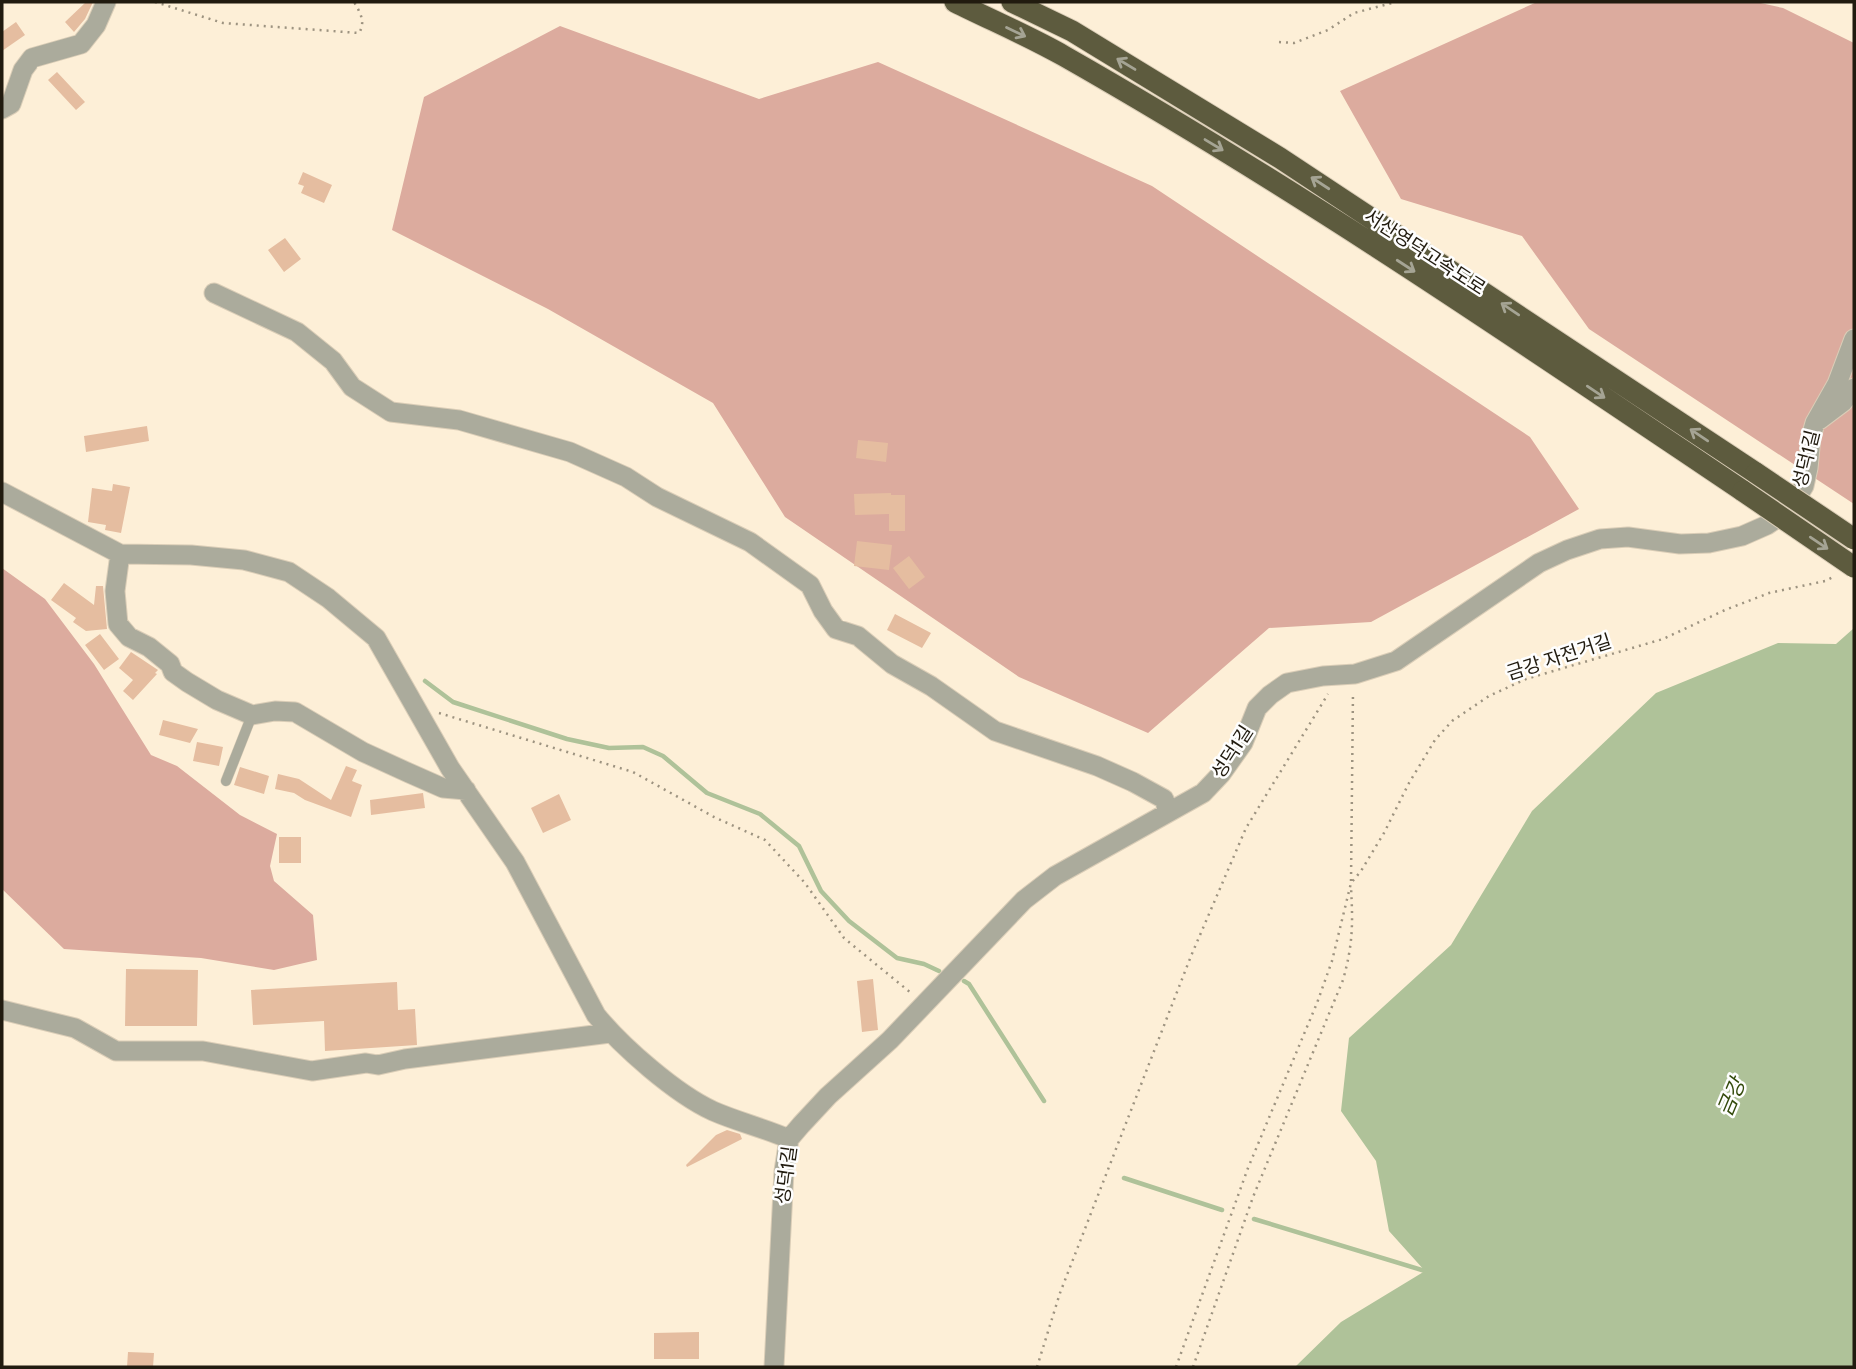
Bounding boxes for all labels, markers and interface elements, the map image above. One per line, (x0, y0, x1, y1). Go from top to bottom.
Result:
one-way arrow (1005, 26, 1026, 40)
one-way arrow (1117, 57, 1137, 71)
one-way arrow (1203, 138, 1223, 152)
one-way arrow (1311, 176, 1330, 191)
street label: 서산영덕고속도로 (1360, 204, 1490, 300)
one-way arrow (1396, 259, 1415, 273)
one-way arrow (1501, 301, 1520, 316)
one-way arrow (1585, 385, 1605, 399)
one-way arrow (1690, 428, 1709, 442)
street label: 성덕1길 (1788, 428, 1824, 490)
one-way arrow (1809, 535, 1828, 550)
street label: 금강 자전거길 (1504, 629, 1614, 685)
street label: 성덕1길 (1206, 721, 1258, 783)
water label: 금강 (1712, 1072, 1751, 1120)
street label: 성덕1길 (771, 1144, 801, 1206)

